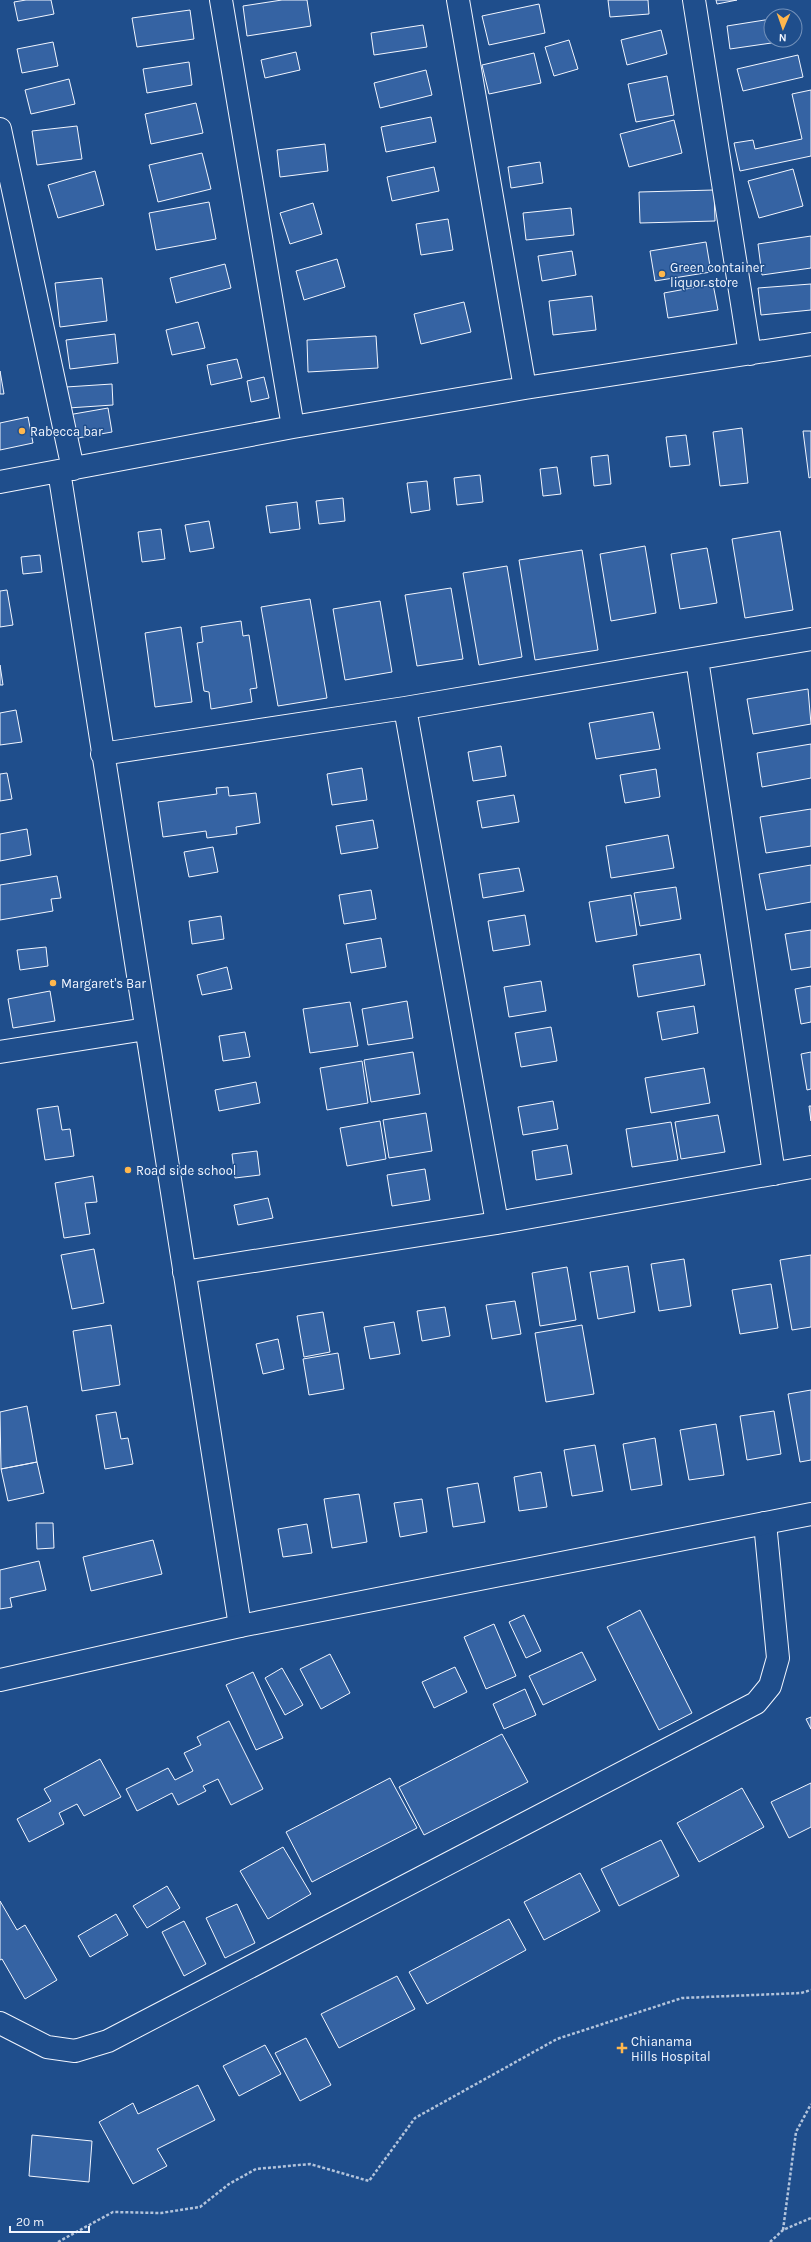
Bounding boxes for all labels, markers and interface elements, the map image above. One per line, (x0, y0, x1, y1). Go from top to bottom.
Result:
north arrow (763, 8, 803, 48)
text: N (778, 31, 787, 44)
place label: Green container liquor store (670, 260, 764, 291)
marker: Green container liquor store (657, 269, 667, 279)
place label: Rabecca bar (30, 424, 103, 439)
marker: Rabecca bar (17, 426, 27, 436)
place label: Margaret's Bar (61, 976, 146, 991)
marker: Margaret's Bar (48, 978, 58, 988)
place label: Road side school (136, 1163, 236, 1178)
marker: Road side school (123, 1165, 133, 1175)
place label: Chianama Hills Hospital (631, 2034, 711, 2064)
marker: Chianama Hills Hospital (616, 2042, 628, 2054)
scale bar (10, 2208, 89, 2234)
text: 20 m (16, 2215, 44, 2229)

